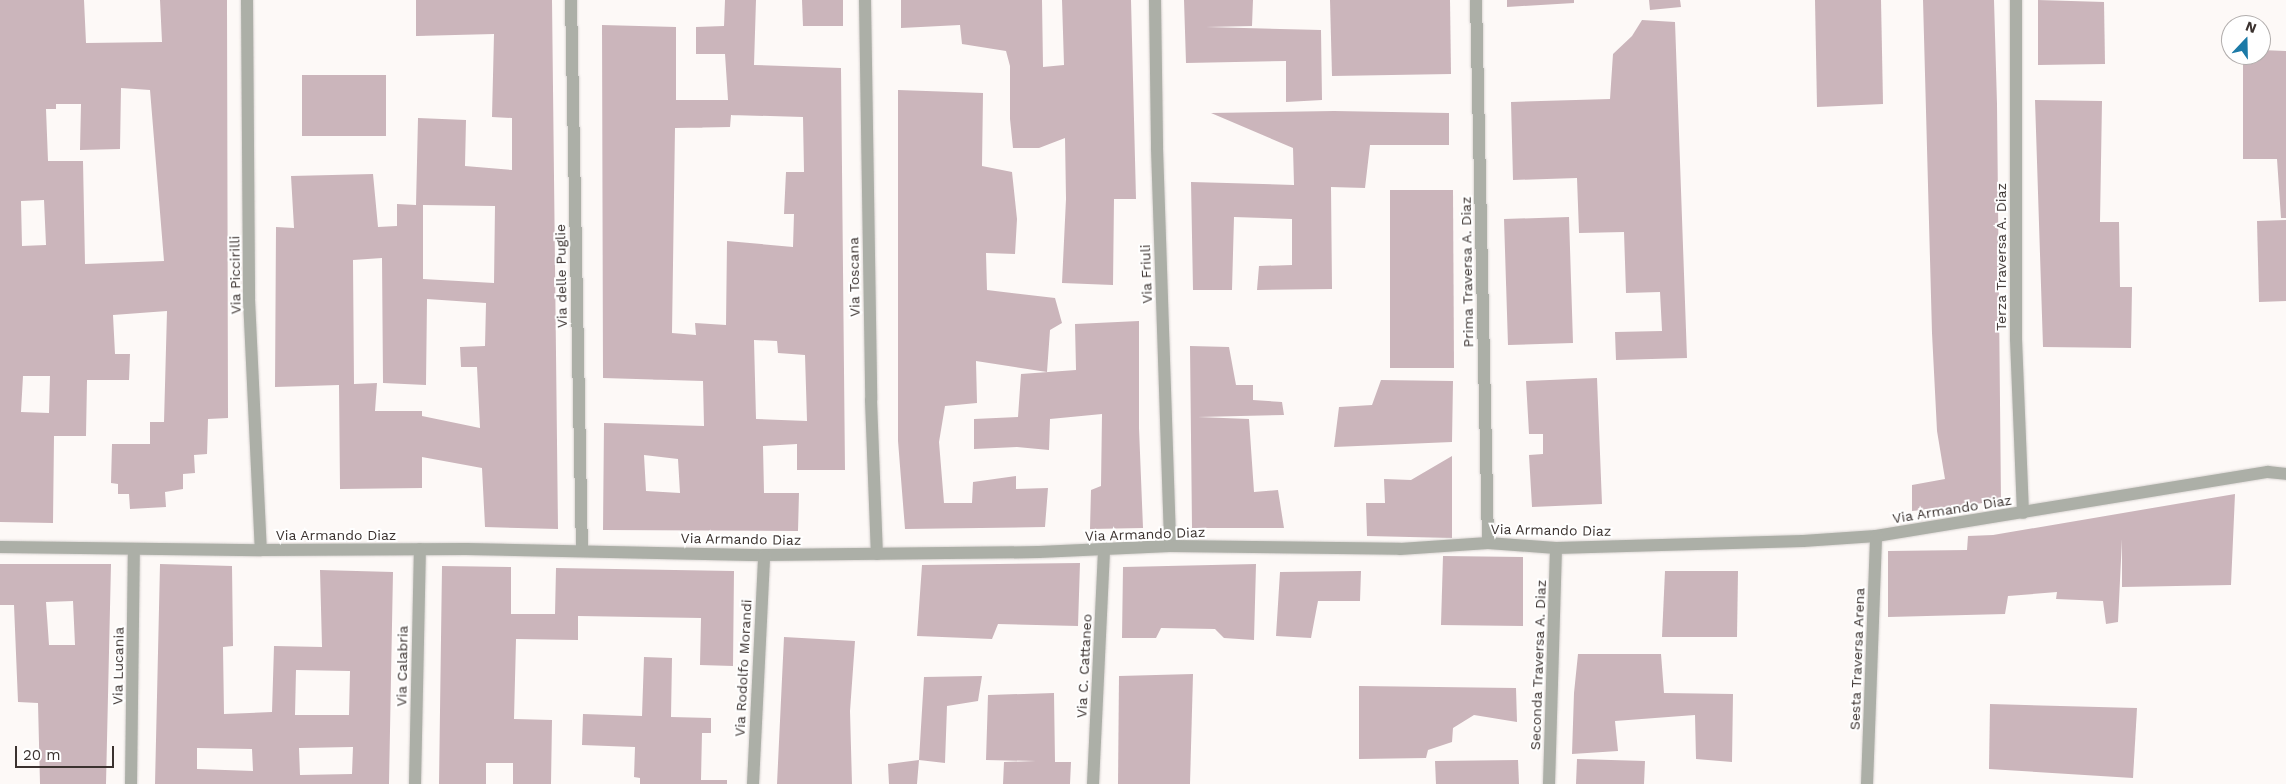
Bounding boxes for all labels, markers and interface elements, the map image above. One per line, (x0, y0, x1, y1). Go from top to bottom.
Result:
north arrow (2221, 15, 2271, 65)
text: N (2243, 18, 2259, 36)
street label: Terza Traversa A. Diaz (1993, 182, 2009, 332)
street label: Prima Traversa A. Diaz (1457, 196, 1477, 348)
street label: Via delle Puglie (552, 224, 570, 328)
street label: Via Piccirilli (226, 235, 244, 315)
street label: Via Toscana (845, 237, 863, 317)
street label: Via Friuli (1137, 244, 1155, 304)
street label: Via Armando Diaz (1891, 491, 2013, 527)
street label: Via Armando Diaz (1490, 521, 1612, 539)
street label: Via Armando Diaz (1084, 523, 1206, 545)
street label: Via Armando Diaz (275, 527, 397, 543)
street label: Via Armando Diaz (680, 530, 802, 548)
street label: Seconda Traversa A. Diaz (1527, 579, 1549, 751)
street label: Sesta Traversa Arena (1846, 587, 1868, 731)
street label: Via Rodolfo Morandi (731, 599, 755, 737)
street label: Via C. Cattaneo (1073, 613, 1095, 719)
street label: Via Calabria (393, 625, 411, 707)
street label: Via Lucania (109, 627, 127, 705)
scale bar (18, 736, 116, 768)
text: 20 m (23, 746, 61, 764)

